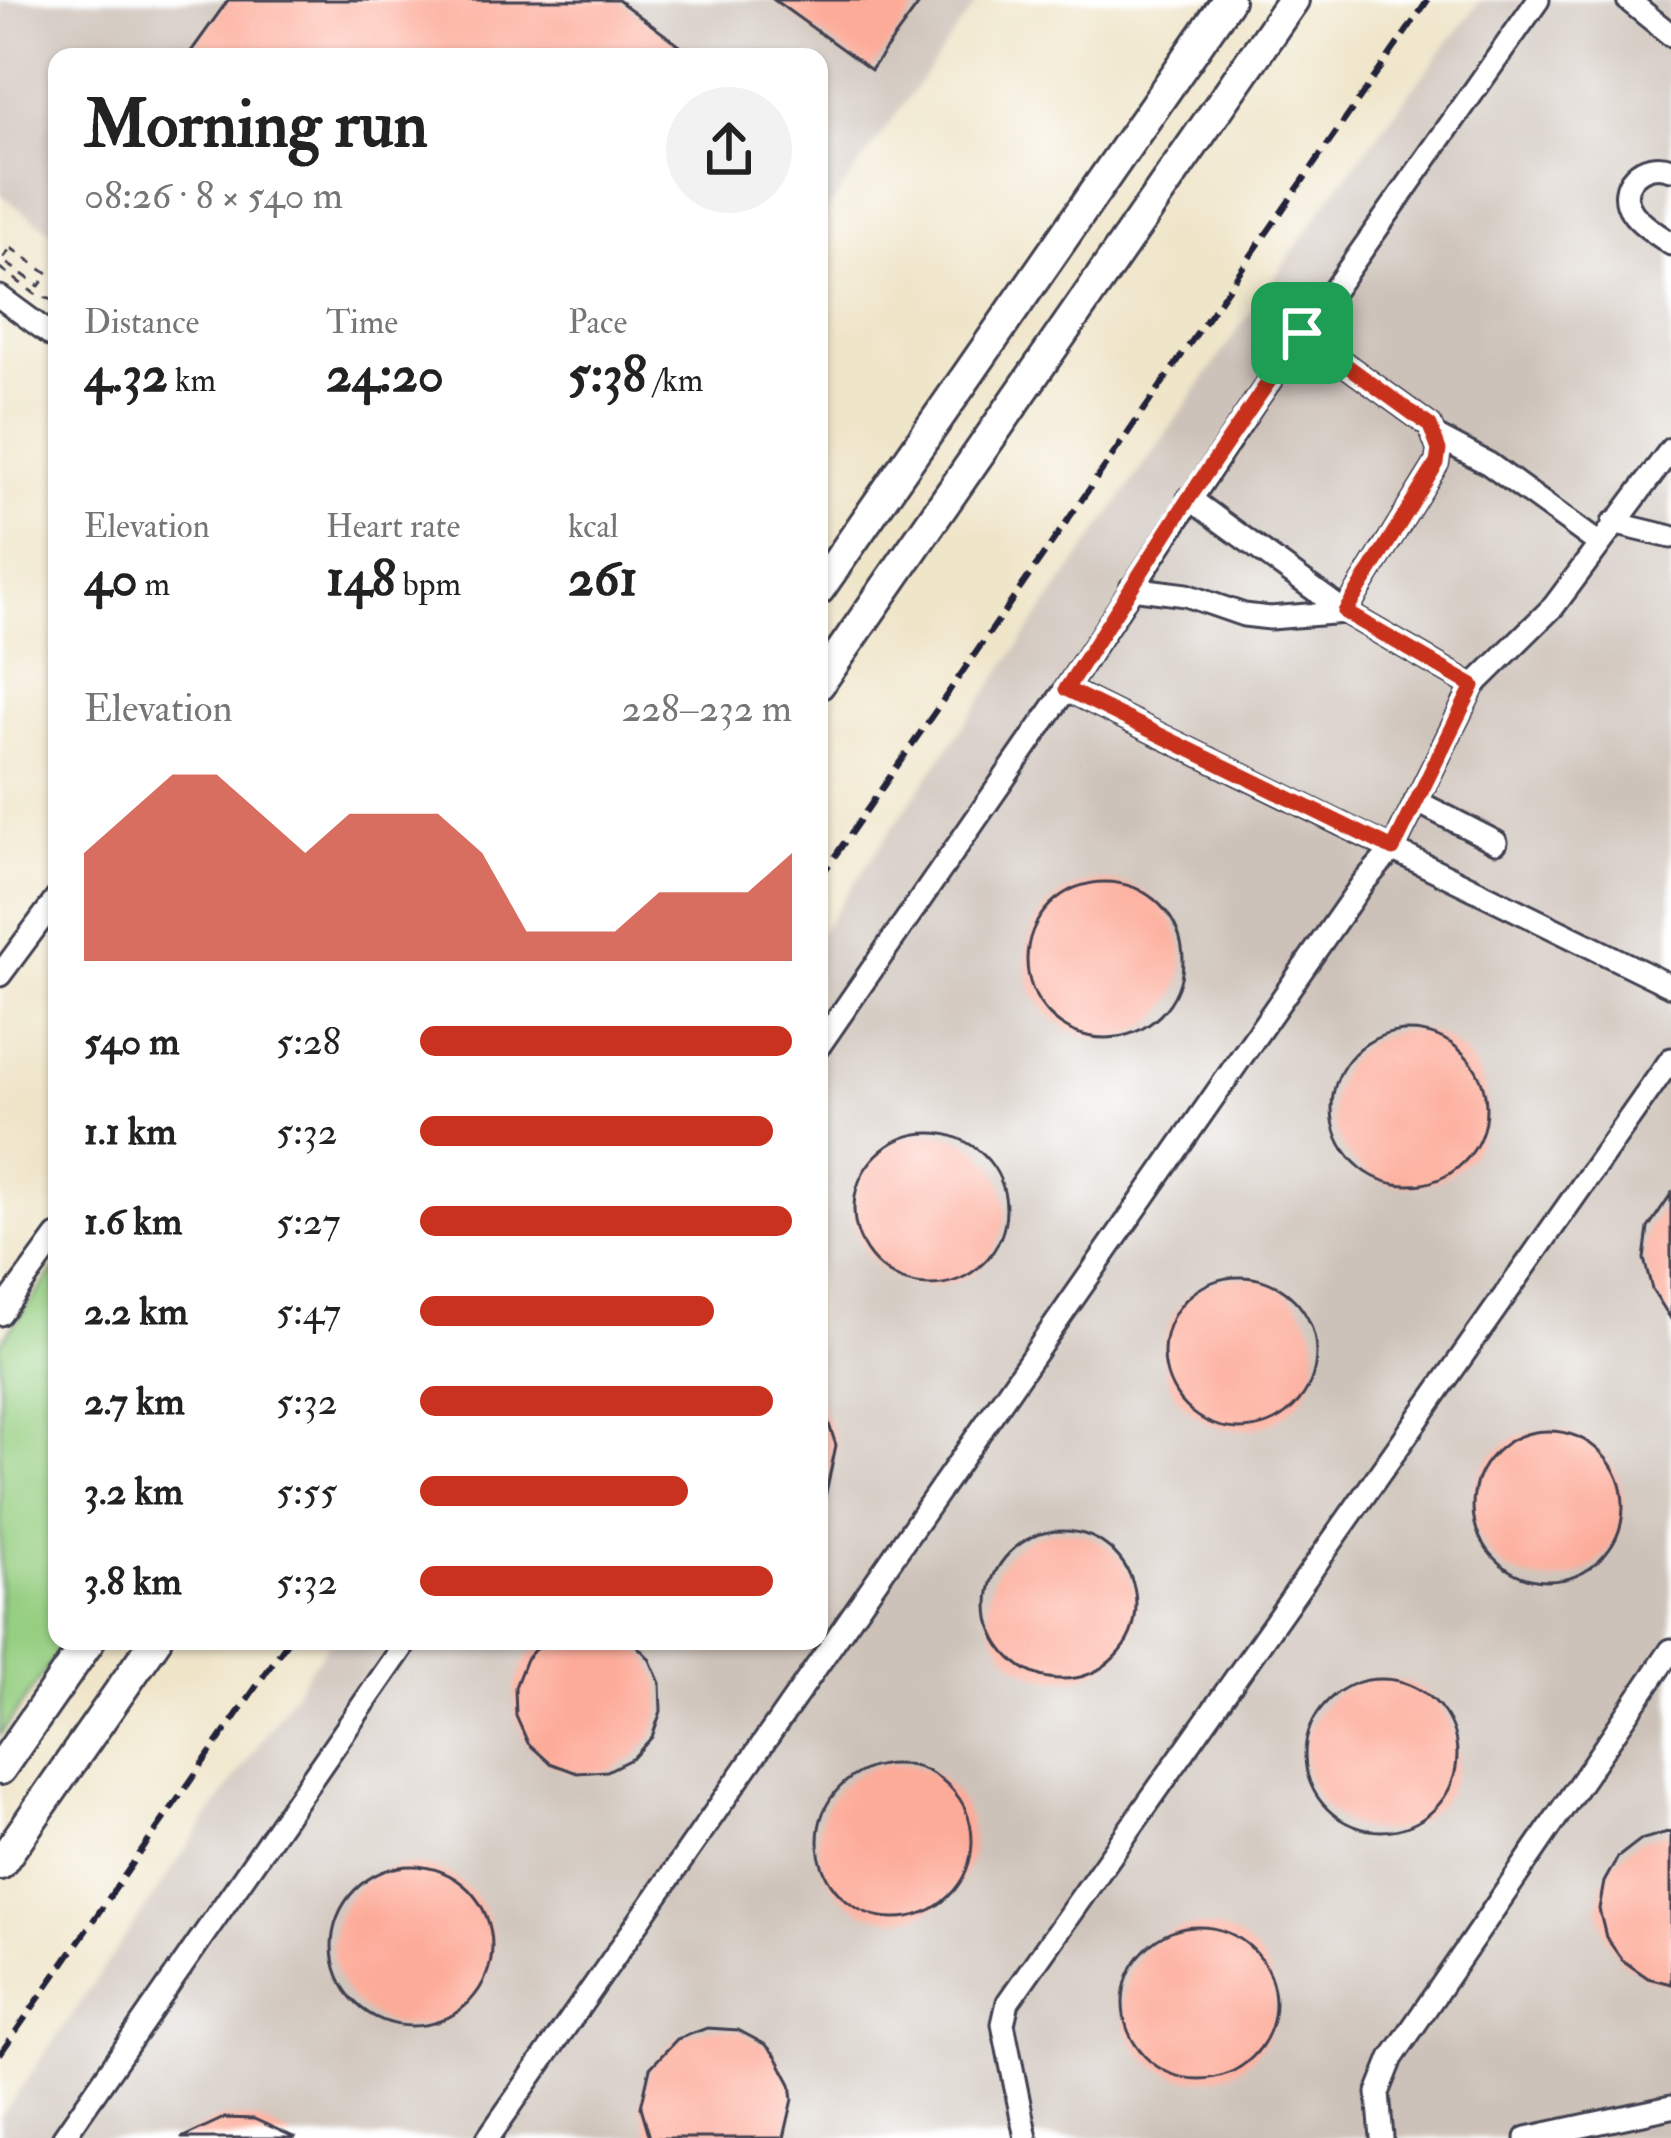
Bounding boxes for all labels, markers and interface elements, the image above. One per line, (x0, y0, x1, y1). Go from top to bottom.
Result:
text: Morning run (84, 84, 428, 167)
button: share (666, 87, 792, 213)
text: 08:26 · 8 × 540 m (84, 171, 343, 220)
pin (1251, 282, 1353, 384)
icon: arrive (1269, 300, 1335, 366)
text: Distance (84, 302, 199, 343)
text: Time (326, 302, 398, 343)
text: Pace (568, 302, 627, 343)
text: 4.32 (84, 343, 168, 407)
text: 24:20 (326, 343, 444, 407)
text: 5:38 (568, 343, 647, 407)
text: km (168, 360, 216, 401)
text: /km (647, 360, 703, 401)
text: Elevation (84, 506, 210, 547)
text: Heart rate (326, 506, 460, 547)
text: kcal (568, 506, 619, 547)
text: 40 (84, 547, 138, 611)
text: 148 (326, 547, 396, 611)
text: 261 (568, 547, 638, 611)
text: m (138, 564, 170, 605)
text: bpm (396, 564, 461, 605)
text: Elevation (84, 684, 233, 733)
text: 228–232 m (621, 684, 792, 733)
text: 540 m (84, 1017, 180, 1066)
text: 5:28 (276, 1017, 341, 1066)
text: 1.1 km (84, 1107, 176, 1156)
text: 5:32 (276, 1107, 338, 1156)
text: 1.6 km (84, 1197, 182, 1246)
text: 5:27 (276, 1197, 340, 1246)
text: 2.2 km (84, 1287, 188, 1336)
text: 5:47 (276, 1287, 341, 1336)
text: 2.7 km (84, 1377, 185, 1426)
text: 5:32 (276, 1377, 338, 1426)
text: 3.2 km (84, 1467, 183, 1516)
text: 5:55 (276, 1467, 337, 1516)
text: 3.8 km (84, 1557, 182, 1606)
text: 5:32 (276, 1557, 338, 1606)

